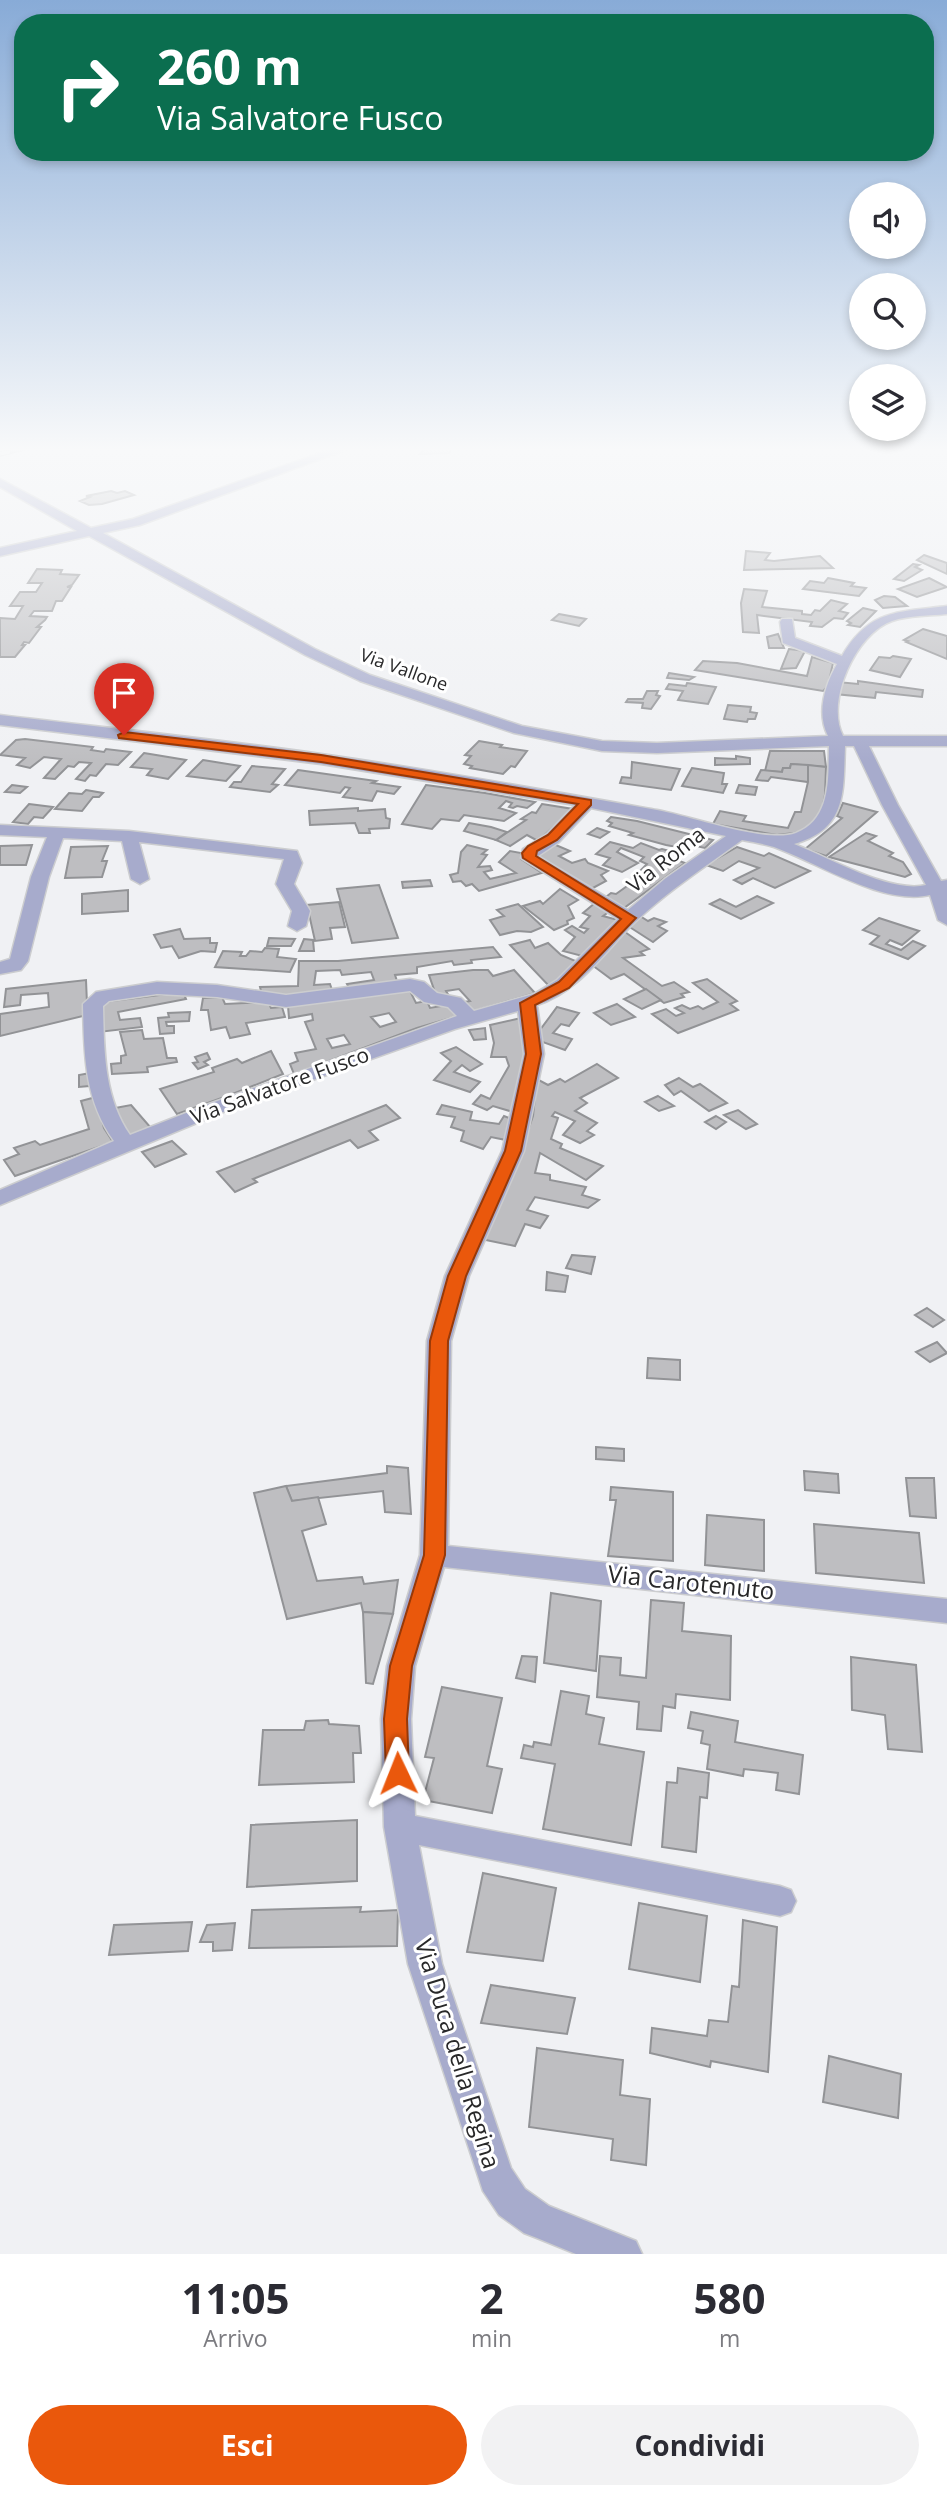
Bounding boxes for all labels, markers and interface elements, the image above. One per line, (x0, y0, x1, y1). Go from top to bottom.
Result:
text: 260 m (157, 33, 302, 99)
icon: right (42, 42, 133, 133)
text: Via Salvatore Fusco (157, 96, 443, 139)
map controls (849, 182, 926, 441)
button: sound (849, 182, 926, 259)
button: search (849, 273, 926, 350)
button: layers (849, 364, 926, 441)
street label: Via Vallone (357, 642, 452, 696)
pin (94, 663, 154, 735)
icon: arrive (105, 674, 143, 712)
street label: Via Roma (621, 820, 710, 898)
street label: Via Salvatore Fusco (187, 1040, 373, 1130)
street label: Via Carotenuto (606, 1556, 776, 1607)
position arrow (361, 1736, 435, 1810)
street label: Via Duca della Regina (408, 1935, 509, 2172)
text: 11:05 (181, 2269, 289, 2326)
text: 2 (479, 2269, 504, 2326)
text: 580 (694, 2269, 766, 2326)
text: Arrivo (203, 2322, 268, 2354)
text: min (471, 2322, 512, 2354)
text: m (719, 2322, 740, 2354)
button: Esci (28, 2405, 467, 2485)
button: Condividi (481, 2405, 919, 2485)

